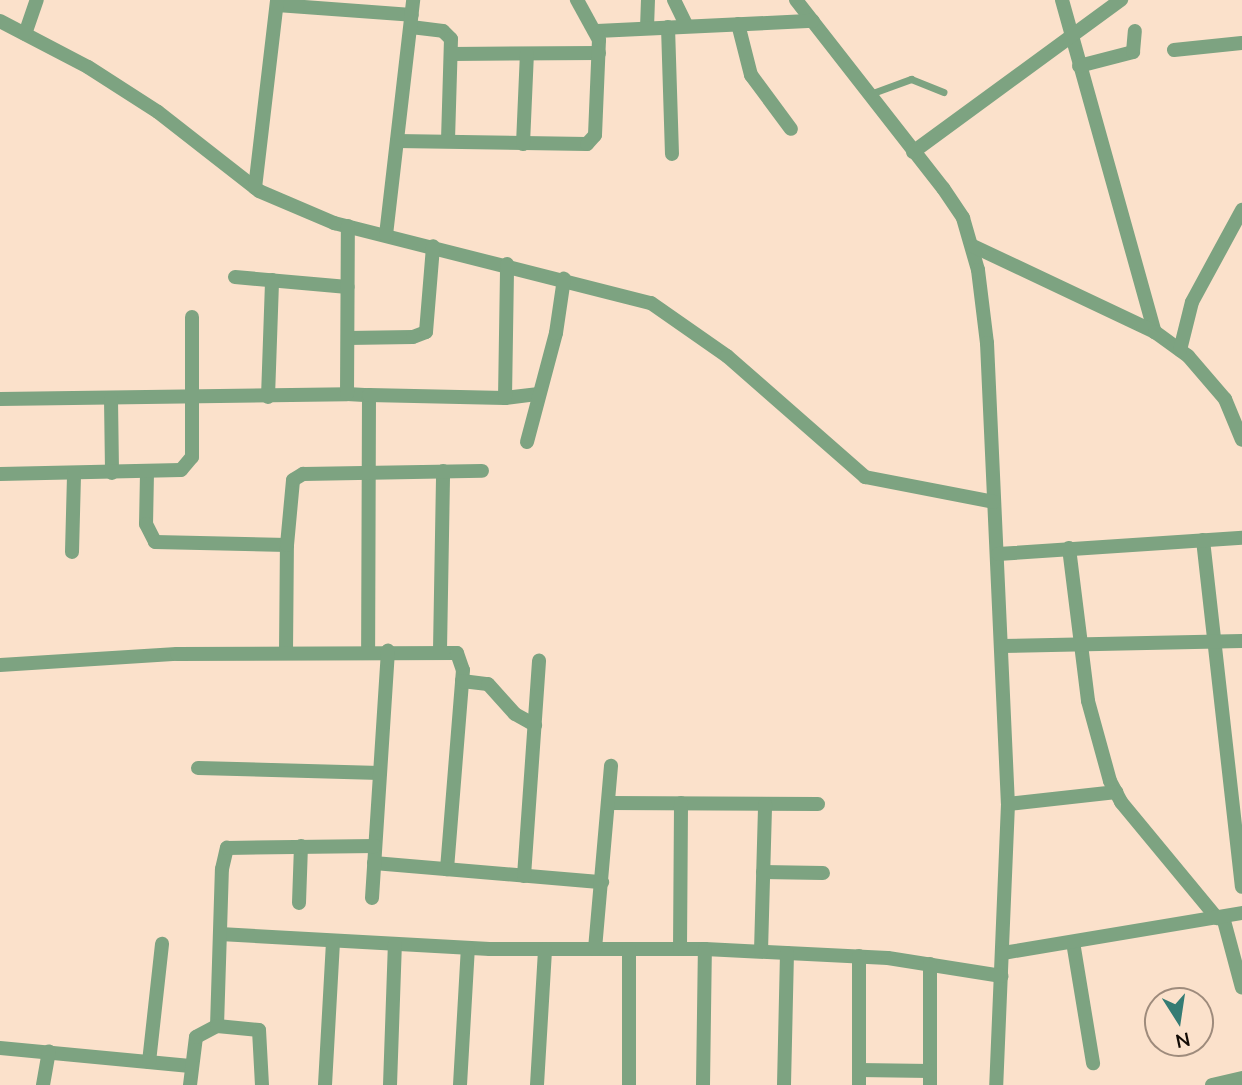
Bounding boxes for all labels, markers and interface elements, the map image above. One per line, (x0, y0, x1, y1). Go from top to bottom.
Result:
north arrow (1144, 987, 1214, 1057)
text: N (1173, 1027, 1192, 1054)

